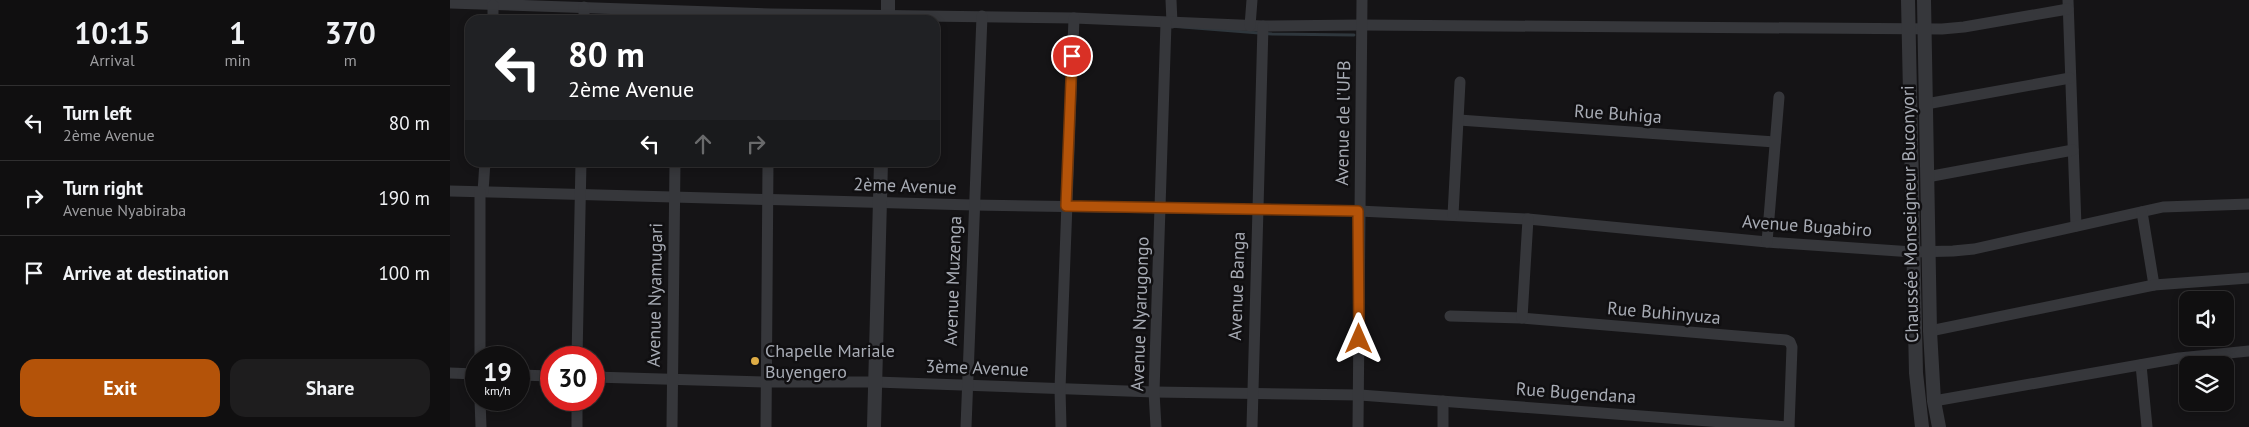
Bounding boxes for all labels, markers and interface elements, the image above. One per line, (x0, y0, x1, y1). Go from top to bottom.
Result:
text: 10:15 (74, 13, 150, 52)
text: 1 (229, 13, 246, 52)
text: 370 (325, 13, 376, 52)
text: 80 m (568, 31, 645, 77)
icon: left (485, 35, 550, 100)
pin (1051, 35, 1093, 77)
icon: arrive (1058, 42, 1086, 70)
text: Arrival (90, 50, 135, 70)
text: min (225, 50, 251, 70)
text: m (344, 50, 357, 70)
street label: Avenue de l'UFB (1330, 60, 1355, 186)
text: 2ème Avenue (568, 75, 694, 103)
street label: Chaussée Monseigneur Buconyori (1896, 85, 1923, 343)
street label: Rue Buhiga (1574, 99, 1663, 128)
text: Turn left (63, 101, 132, 125)
icon: left (20, 109, 48, 137)
text: 80 m (389, 111, 430, 135)
text: 2ème Avenue (63, 125, 155, 145)
icon: left (636, 130, 664, 158)
icon: ahead (689, 130, 717, 158)
icon: right (742, 130, 770, 158)
street label: 2ème Avenue (853, 172, 957, 199)
text: Turn right (63, 176, 143, 200)
icon: right (20, 184, 48, 212)
text: 190 m (378, 186, 430, 210)
text: Avenue Nyabiraba (63, 200, 186, 220)
street label: Avenue Bugabiro (1741, 209, 1873, 242)
street label: Avenue Muzenga (939, 215, 966, 347)
street label: Avenue Nyamugari (642, 223, 667, 367)
street label: Avenue Banga (1223, 231, 1250, 341)
street label: Avenue Nyarugongo (1125, 236, 1154, 392)
icon: arrive (20, 259, 48, 287)
text: Arrive at destination (63, 261, 229, 285)
text: 100 m (378, 261, 430, 285)
map controls (2179, 291, 2234, 411)
button: sound (2179, 291, 2234, 346)
street label: Rue Buhinyuza (1606, 296, 1722, 329)
position arrow (1332, 312, 1384, 364)
place label: Chapelle Mariale Buyengero (765, 339, 895, 383)
speed limit sign: 30 (540, 346, 605, 411)
street label: 3ème Avenue (925, 354, 1029, 381)
marker: Chapelle Mariale Buyengero (749, 355, 761, 367)
text: 19 (483, 356, 512, 388)
button: layers (2179, 356, 2234, 411)
button: Exit (20, 359, 220, 417)
button: Share (230, 359, 430, 417)
street label: Rue Bugendana (1515, 377, 1637, 408)
text: km/h (484, 383, 511, 398)

